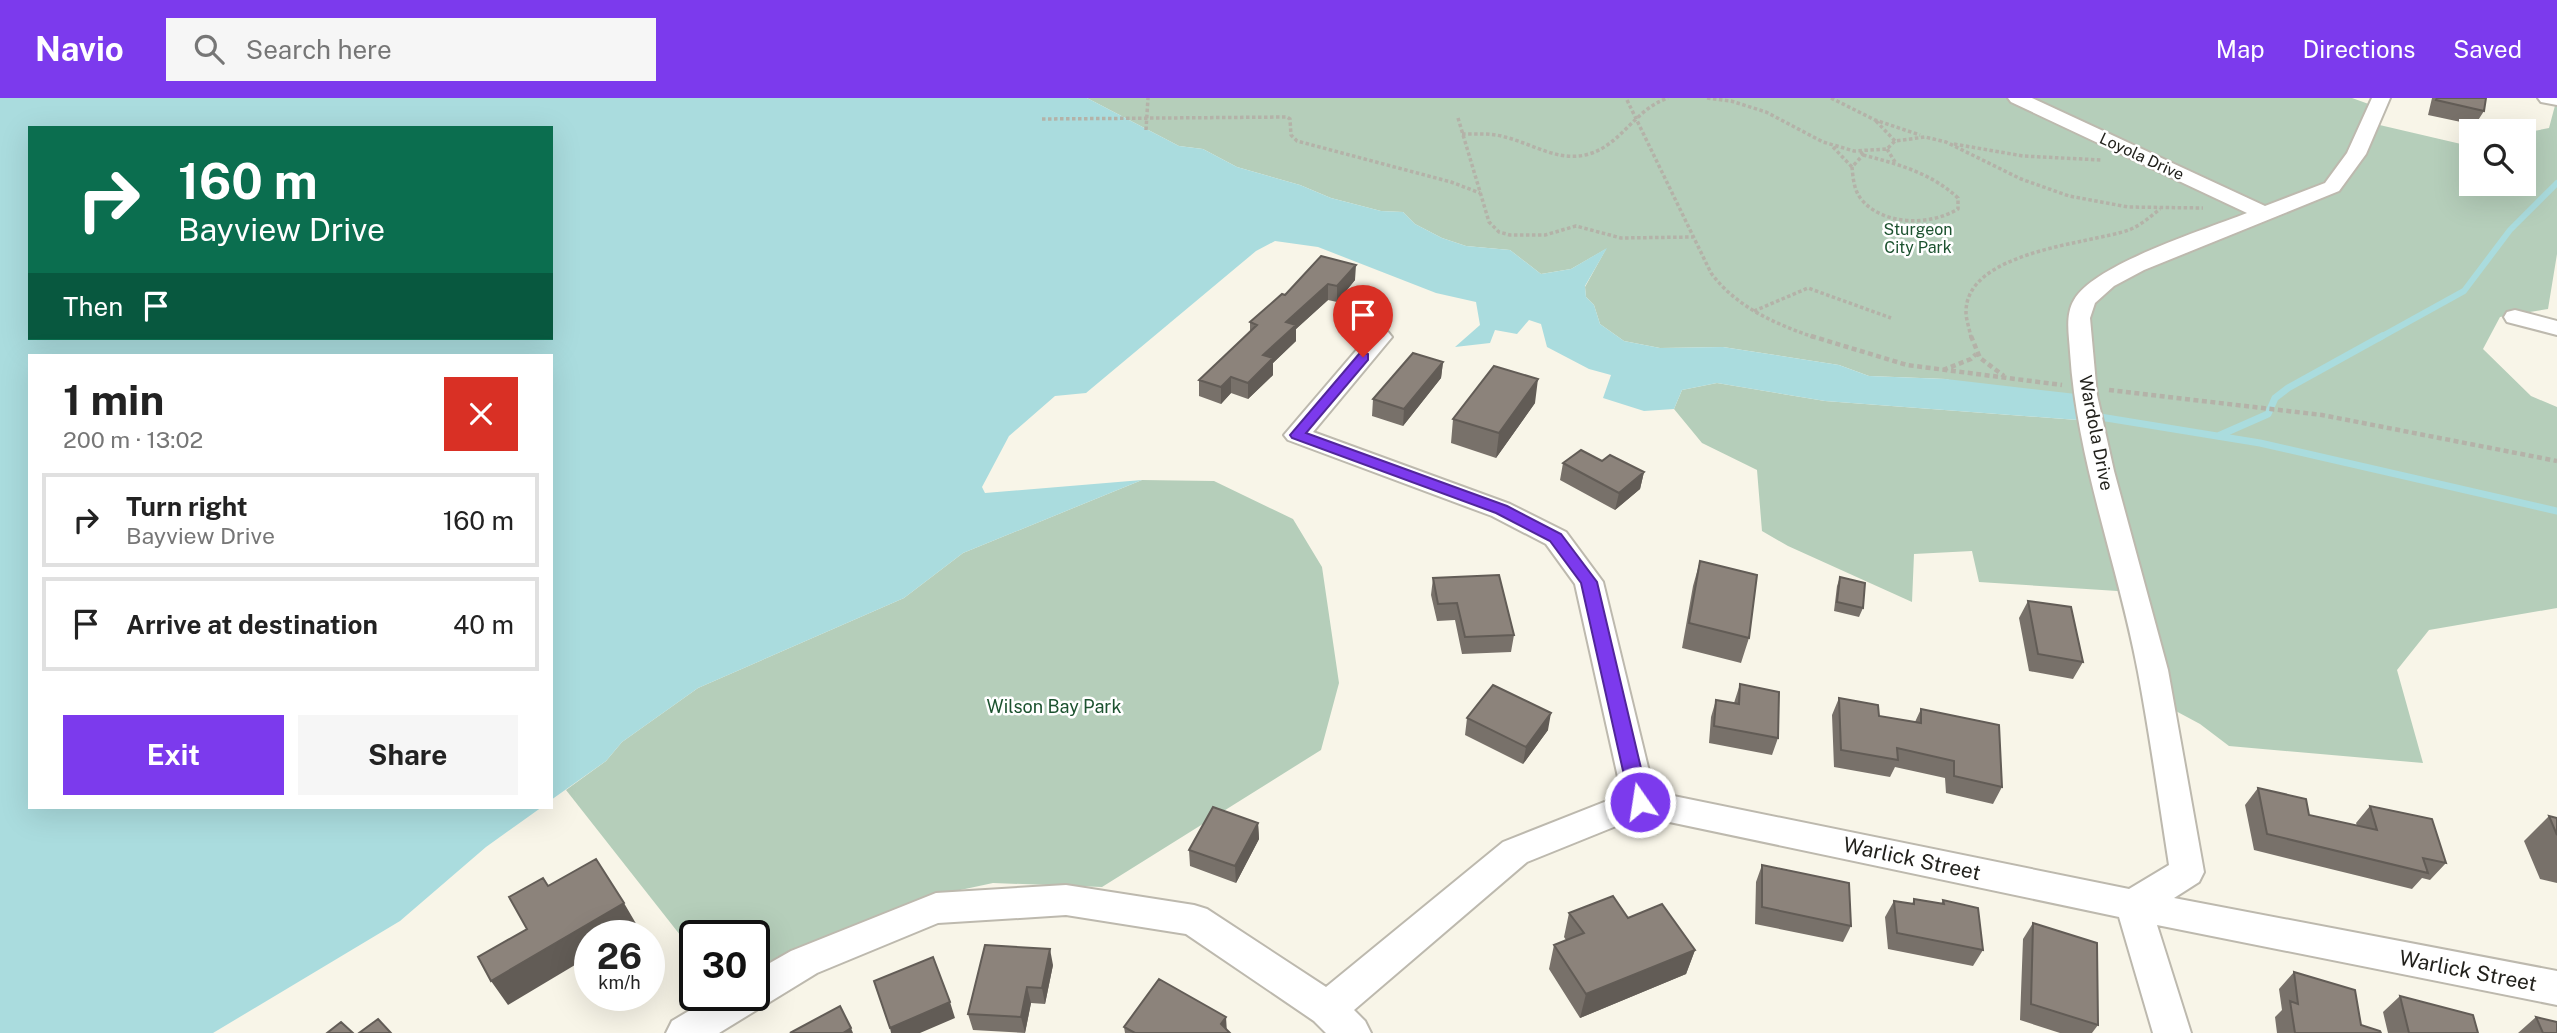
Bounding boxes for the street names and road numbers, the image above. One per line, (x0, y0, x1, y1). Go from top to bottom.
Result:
street label: Loyola Drive (2096, 129, 2187, 184)
street label: Wardola Drive (2075, 374, 2118, 492)
street label: Warlick Street (1841, 832, 1983, 885)
street label: Warlick Street (2397, 945, 2539, 996)

